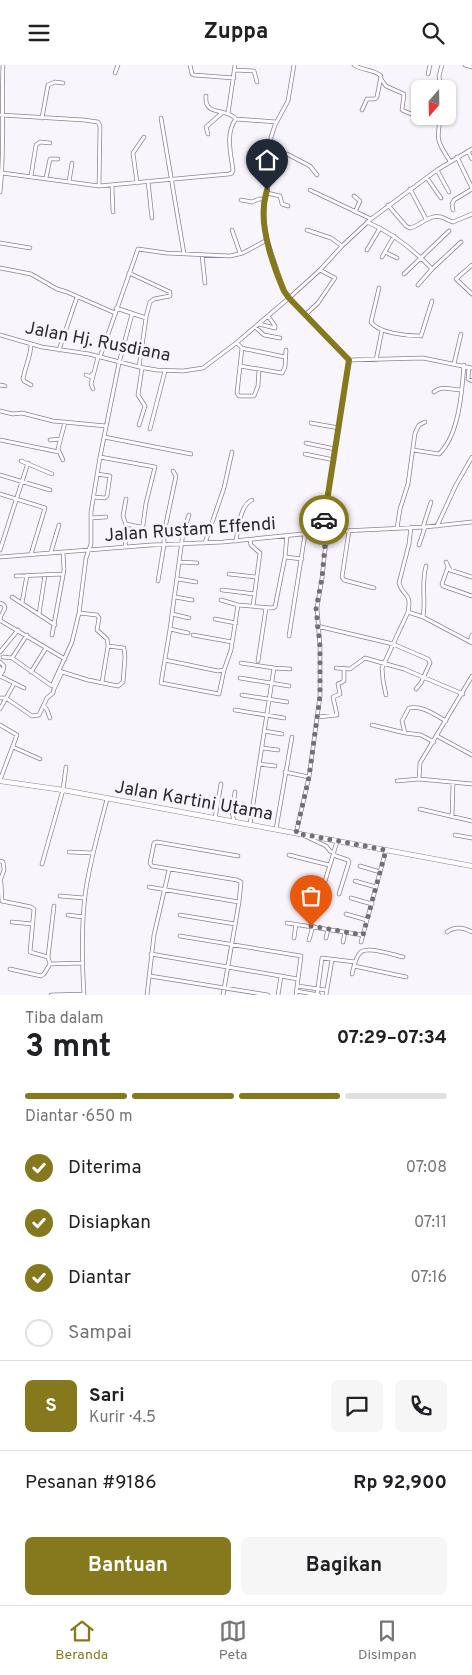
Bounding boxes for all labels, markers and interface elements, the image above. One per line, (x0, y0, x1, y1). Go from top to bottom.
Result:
icon: menu (25, 19, 53, 47)
text: Zuppa (204, 19, 268, 46)
icon: search (419, 19, 447, 47)
north arrow (411, 80, 456, 125)
map controls (411, 80, 456, 125)
pin (246, 139, 288, 190)
icon: home (253, 146, 281, 174)
street label: Jalan Hj. Rusdiana (23, 317, 172, 368)
courier (299, 495, 349, 545)
icon: car (310, 506, 338, 534)
street label: Jalan Rustam Effendi (104, 513, 277, 548)
street label: Jalan Kartini Utama (113, 776, 275, 827)
pin (290, 875, 332, 926)
icon: bag (297, 882, 325, 910)
text: Tiba dalam (25, 1009, 104, 1029)
text: 07:29–07:34 (337, 1026, 447, 1050)
text: 3 mnt (25, 1028, 111, 1068)
text: Diantar · 650 m (25, 1107, 133, 1127)
icon: check (25, 1154, 53, 1182)
text: Diterima (68, 1156, 142, 1180)
text: 07:08 (406, 1158, 447, 1178)
icon: check (25, 1209, 53, 1237)
text: Disiapkan (68, 1211, 151, 1235)
text: 07:11 (414, 1213, 447, 1233)
icon: check (25, 1264, 53, 1292)
text: Diantar (68, 1266, 131, 1290)
text: 07:16 (410, 1268, 447, 1288)
text: Sampai (68, 1321, 132, 1345)
button: chat (331, 1380, 383, 1432)
button: phone (395, 1380, 447, 1432)
text: Sari (89, 1384, 125, 1408)
text: S (45, 1394, 57, 1418)
text: Kurir · 4.5 (89, 1408, 156, 1428)
text: Pesanan #9186 (25, 1471, 157, 1495)
text: Rp 92,900 (353, 1471, 447, 1495)
button: Bantuan (25, 1537, 231, 1595)
button: Bagikan (241, 1537, 447, 1595)
tab: Beranda (55, 1617, 108, 1664)
tab: Peta (219, 1617, 247, 1664)
tab: Disimpan (358, 1617, 417, 1664)

